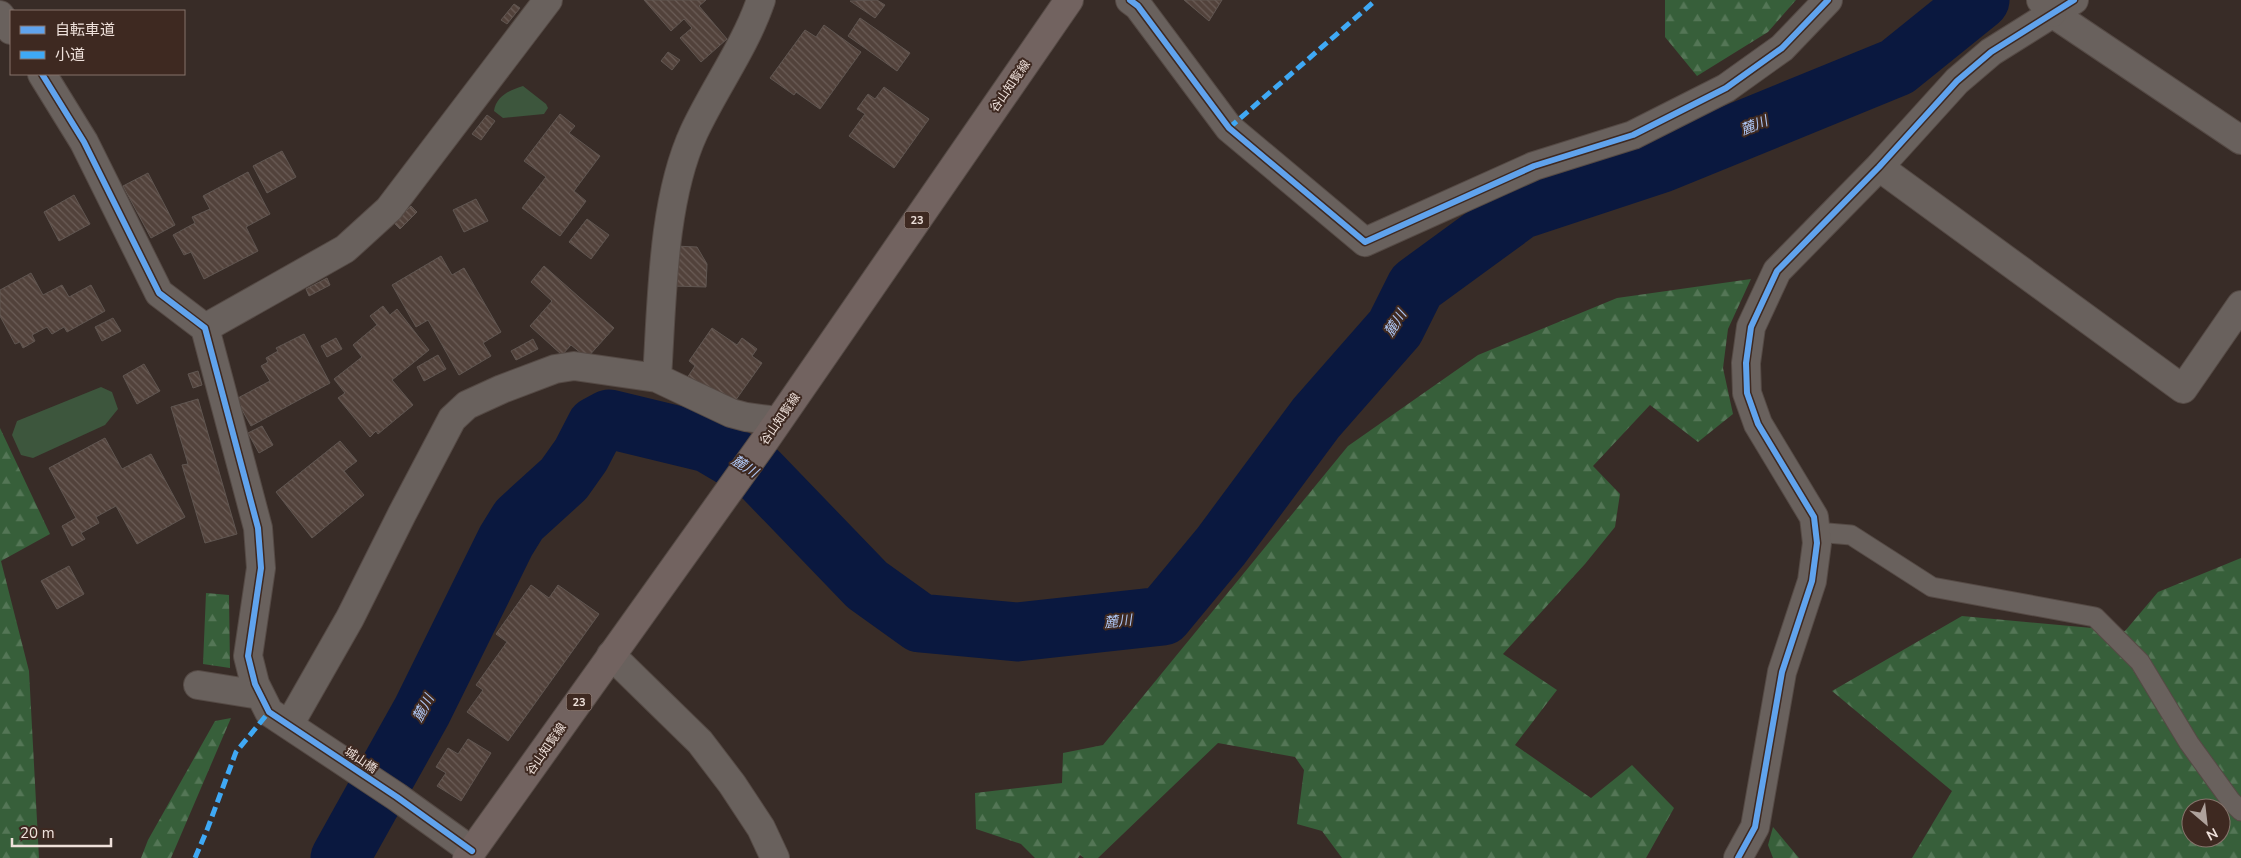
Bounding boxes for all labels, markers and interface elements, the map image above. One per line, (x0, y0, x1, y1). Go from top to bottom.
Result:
legend (10, 10, 185, 75)
text: 自転車道 (55, 20, 115, 40)
text: 小道 (55, 45, 85, 65)
street label: 谷山知覧線 (986, 57, 1034, 115)
water label: 麓川 (1738, 111, 1773, 140)
road number: 23 (904, 212, 930, 228)
water label: 麓川 (1380, 305, 1412, 340)
street label: 谷山知覧線 (756, 390, 804, 448)
water label: 麓川 (728, 451, 763, 483)
water label: 麓川 (1103, 610, 1135, 632)
water label: 麓川 (408, 690, 439, 725)
road number: 23 (566, 694, 592, 710)
street label: 谷山知覧線 (522, 720, 570, 778)
street label: 城山橋 (342, 743, 380, 777)
north arrow (2181, 798, 2231, 848)
scale bar (12, 816, 111, 848)
text: 20 m (20, 823, 55, 843)
text: N (2203, 823, 2221, 845)

